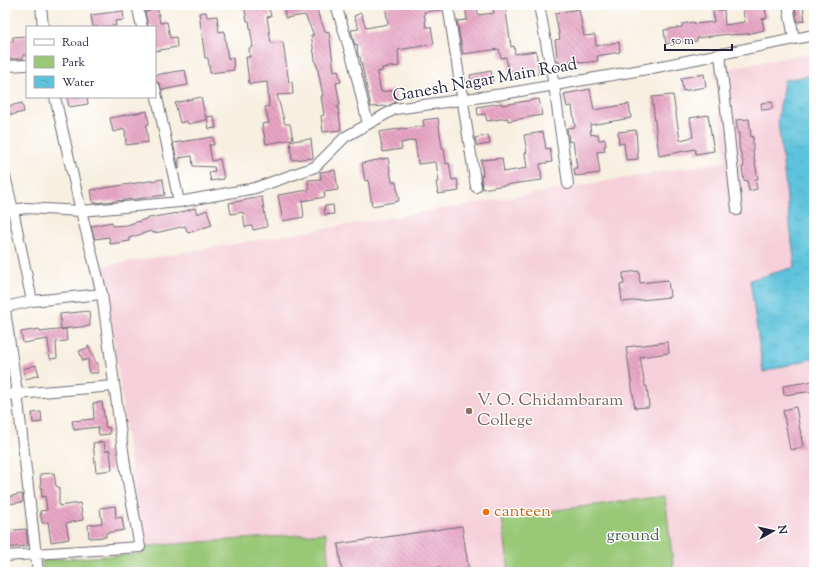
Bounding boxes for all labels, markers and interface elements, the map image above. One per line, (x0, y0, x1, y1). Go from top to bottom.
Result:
legend (26, 26, 156, 98)
scale bar (665, 26, 732, 52)
text: 50 m (670, 32, 694, 50)
text: Road (62, 34, 89, 52)
street label: Ganesh Nagar Main Road (391, 53, 580, 109)
text: Park (62, 54, 85, 72)
text: Water (62, 74, 95, 92)
place label: V. O. Chidambaram College (477, 389, 623, 433)
marker: V. O. Chidambaram College (464, 406, 474, 416)
place label: canteen (494, 500, 551, 524)
marker: canteen (481, 507, 491, 517)
north arrow (753, 511, 793, 551)
text: N (773, 523, 790, 535)
park label: ground (606, 524, 660, 548)

